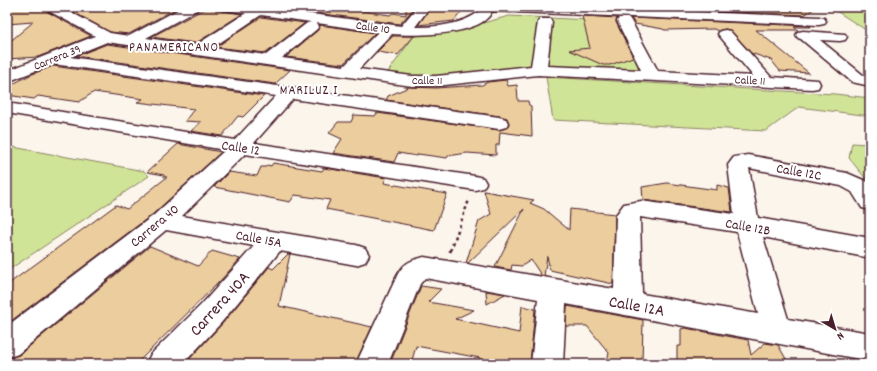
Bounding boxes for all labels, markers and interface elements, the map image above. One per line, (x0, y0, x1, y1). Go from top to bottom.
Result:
street label: Calle 10 (355, 18, 391, 39)
district label: PANAMERICANO (129, 39, 219, 58)
street label: Carrera 39 (31, 41, 84, 76)
street label: Calle 11 (734, 72, 766, 91)
street label: Calle 11 (412, 73, 442, 90)
district label: MARILUZ I (280, 82, 338, 101)
street label: Calle 12 (220, 136, 261, 162)
street label: Calle 12C (774, 159, 823, 187)
street label: Carrera 40 (126, 200, 184, 253)
street label: Calle 12B (724, 214, 772, 242)
street label: Calle 15A (234, 226, 284, 254)
street label: Carrera 40A (185, 267, 257, 343)
street label: Calle 12A (607, 291, 666, 325)
north arrow (815, 309, 855, 349)
text: N (832, 327, 847, 344)

